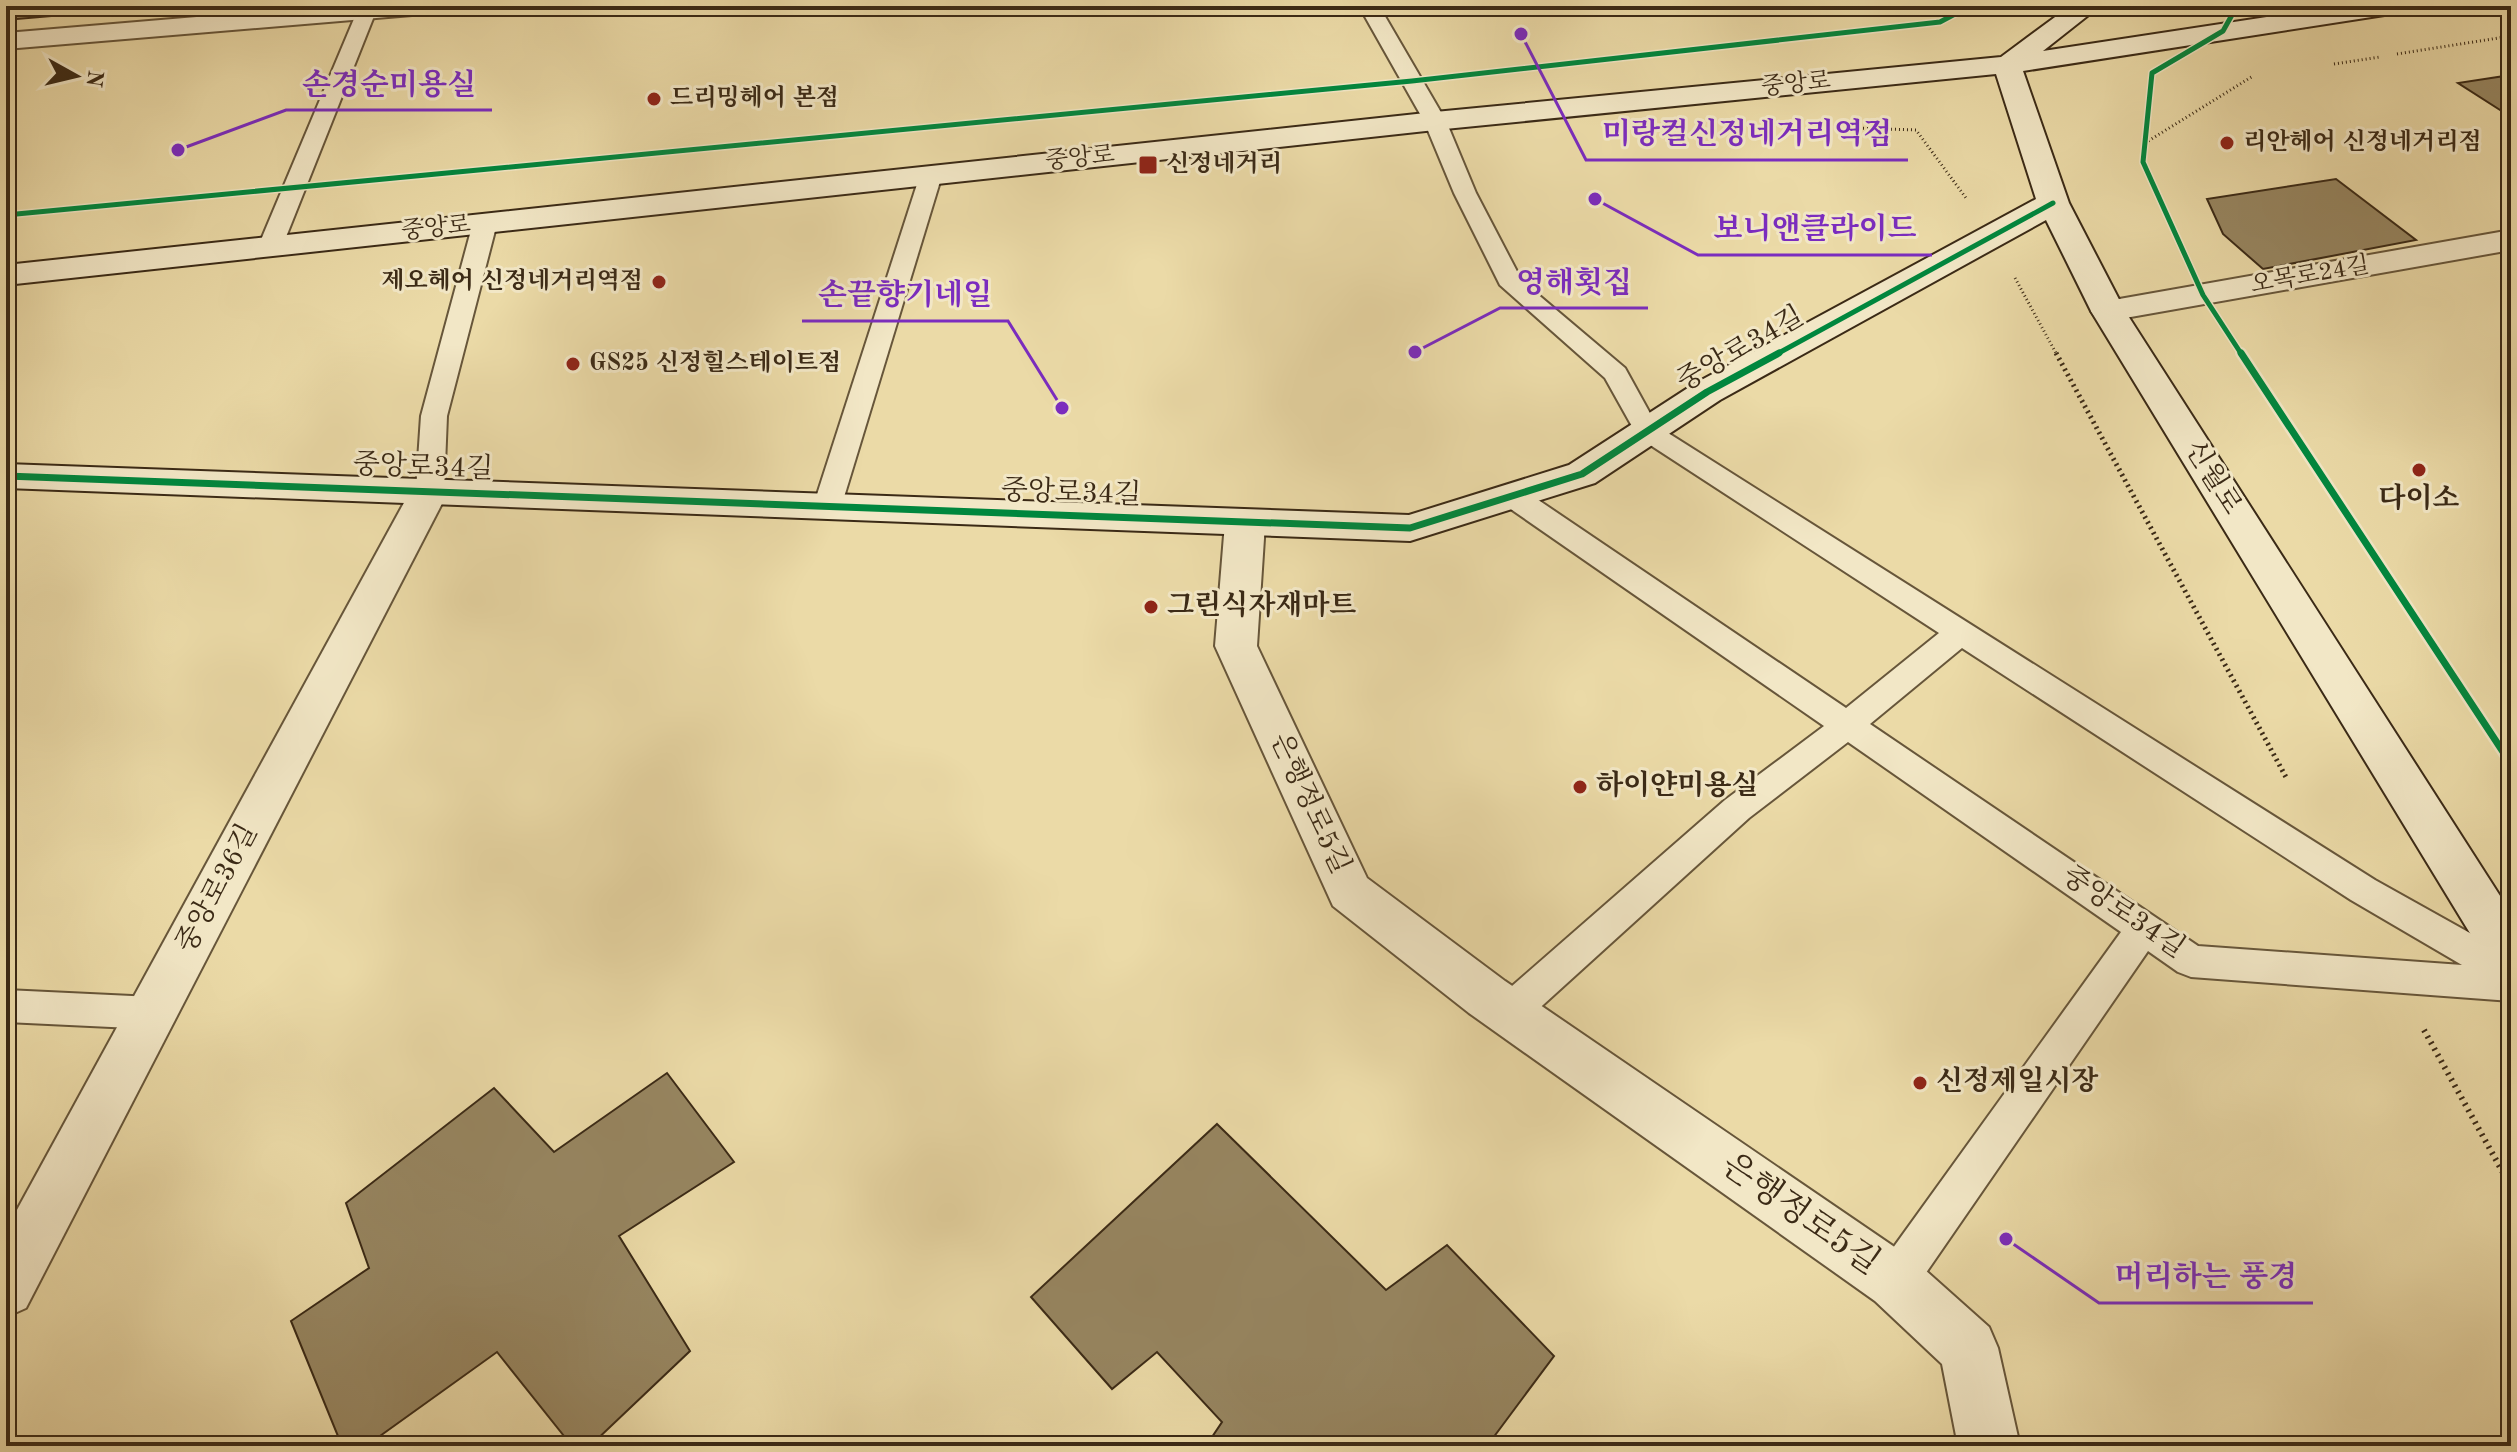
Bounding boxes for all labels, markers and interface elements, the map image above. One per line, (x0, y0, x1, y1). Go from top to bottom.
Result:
north arrow (36, 36, 116, 116)
callout: 손경순미용실 (286, 56, 492, 110)
street label: 중앙로 (1760, 67, 1832, 101)
text: 손경순미용실 (302, 68, 476, 101)
text: N (82, 69, 106, 89)
place label: 드리밍헤어 본점 (670, 84, 839, 111)
marker: 드리밍헤어 본점 (645, 90, 663, 108)
callout: 미랑컬신정네거리역점 (1586, 106, 1908, 160)
text: 미랑컬신정네거리역점 (1602, 117, 1892, 150)
place label: 리안헤어 신정네거리점 (2243, 128, 2482, 155)
marker: 리안헤어 신정네거리점 (2218, 134, 2236, 152)
street label: 중앙로 (1044, 141, 1116, 175)
place label: 신정네거리 (1166, 150, 1282, 177)
marker: 신정네거리 (1137, 154, 1159, 176)
callout: 보니앤클라이드 (1698, 201, 1932, 255)
street label: 중앙로 (400, 211, 472, 245)
text: 보니앤클라이드 (1714, 212, 1916, 245)
street label: 오목로24길 (2248, 252, 2371, 298)
callout: 영해횟집 (1500, 254, 1648, 308)
text: 영해횟집 (1516, 266, 1632, 299)
place label: 제오헤어 신정네거리역점 (381, 267, 643, 294)
callout: 손끝향기네일 (802, 267, 1008, 321)
marker: 제오헤어 신정네거리역점 (650, 273, 668, 291)
text: 손끝향기네일 (818, 278, 992, 311)
street label: 중앙로34길 (1672, 301, 1809, 397)
place label: GS25 신정힐스테이트점 (589, 349, 841, 376)
marker: GS25 신정힐스테이트점 (564, 355, 582, 373)
street label: 신월로 (2179, 435, 2247, 520)
street label: 중앙로34길 (352, 450, 494, 484)
marker: 다이소 (2410, 461, 2428, 479)
street label: 중앙로34길 (1000, 476, 1142, 510)
place label: 다이소 (2378, 482, 2460, 514)
place label: 그린식자재마트 (1167, 589, 1356, 621)
marker: 그린식자재마트 (1142, 598, 1160, 616)
street label: 은행정로5길 (1264, 729, 1356, 879)
place label: 하이얀미용실 (1596, 769, 1758, 801)
marker: 하이얀미용실 (1571, 778, 1589, 796)
street label: 중앙로36길 (171, 819, 263, 958)
street label: 중앙로34길 (2057, 860, 2190, 964)
place label: 신정제일시장 (1936, 1065, 2099, 1097)
marker: 신정제일시장 (1911, 1074, 1929, 1092)
street label: 은행정로5길 (1715, 1145, 1887, 1282)
callout: 머리하는 풍경 (2099, 1249, 2313, 1303)
text: 머리하는 풍경 (2115, 1260, 2297, 1293)

